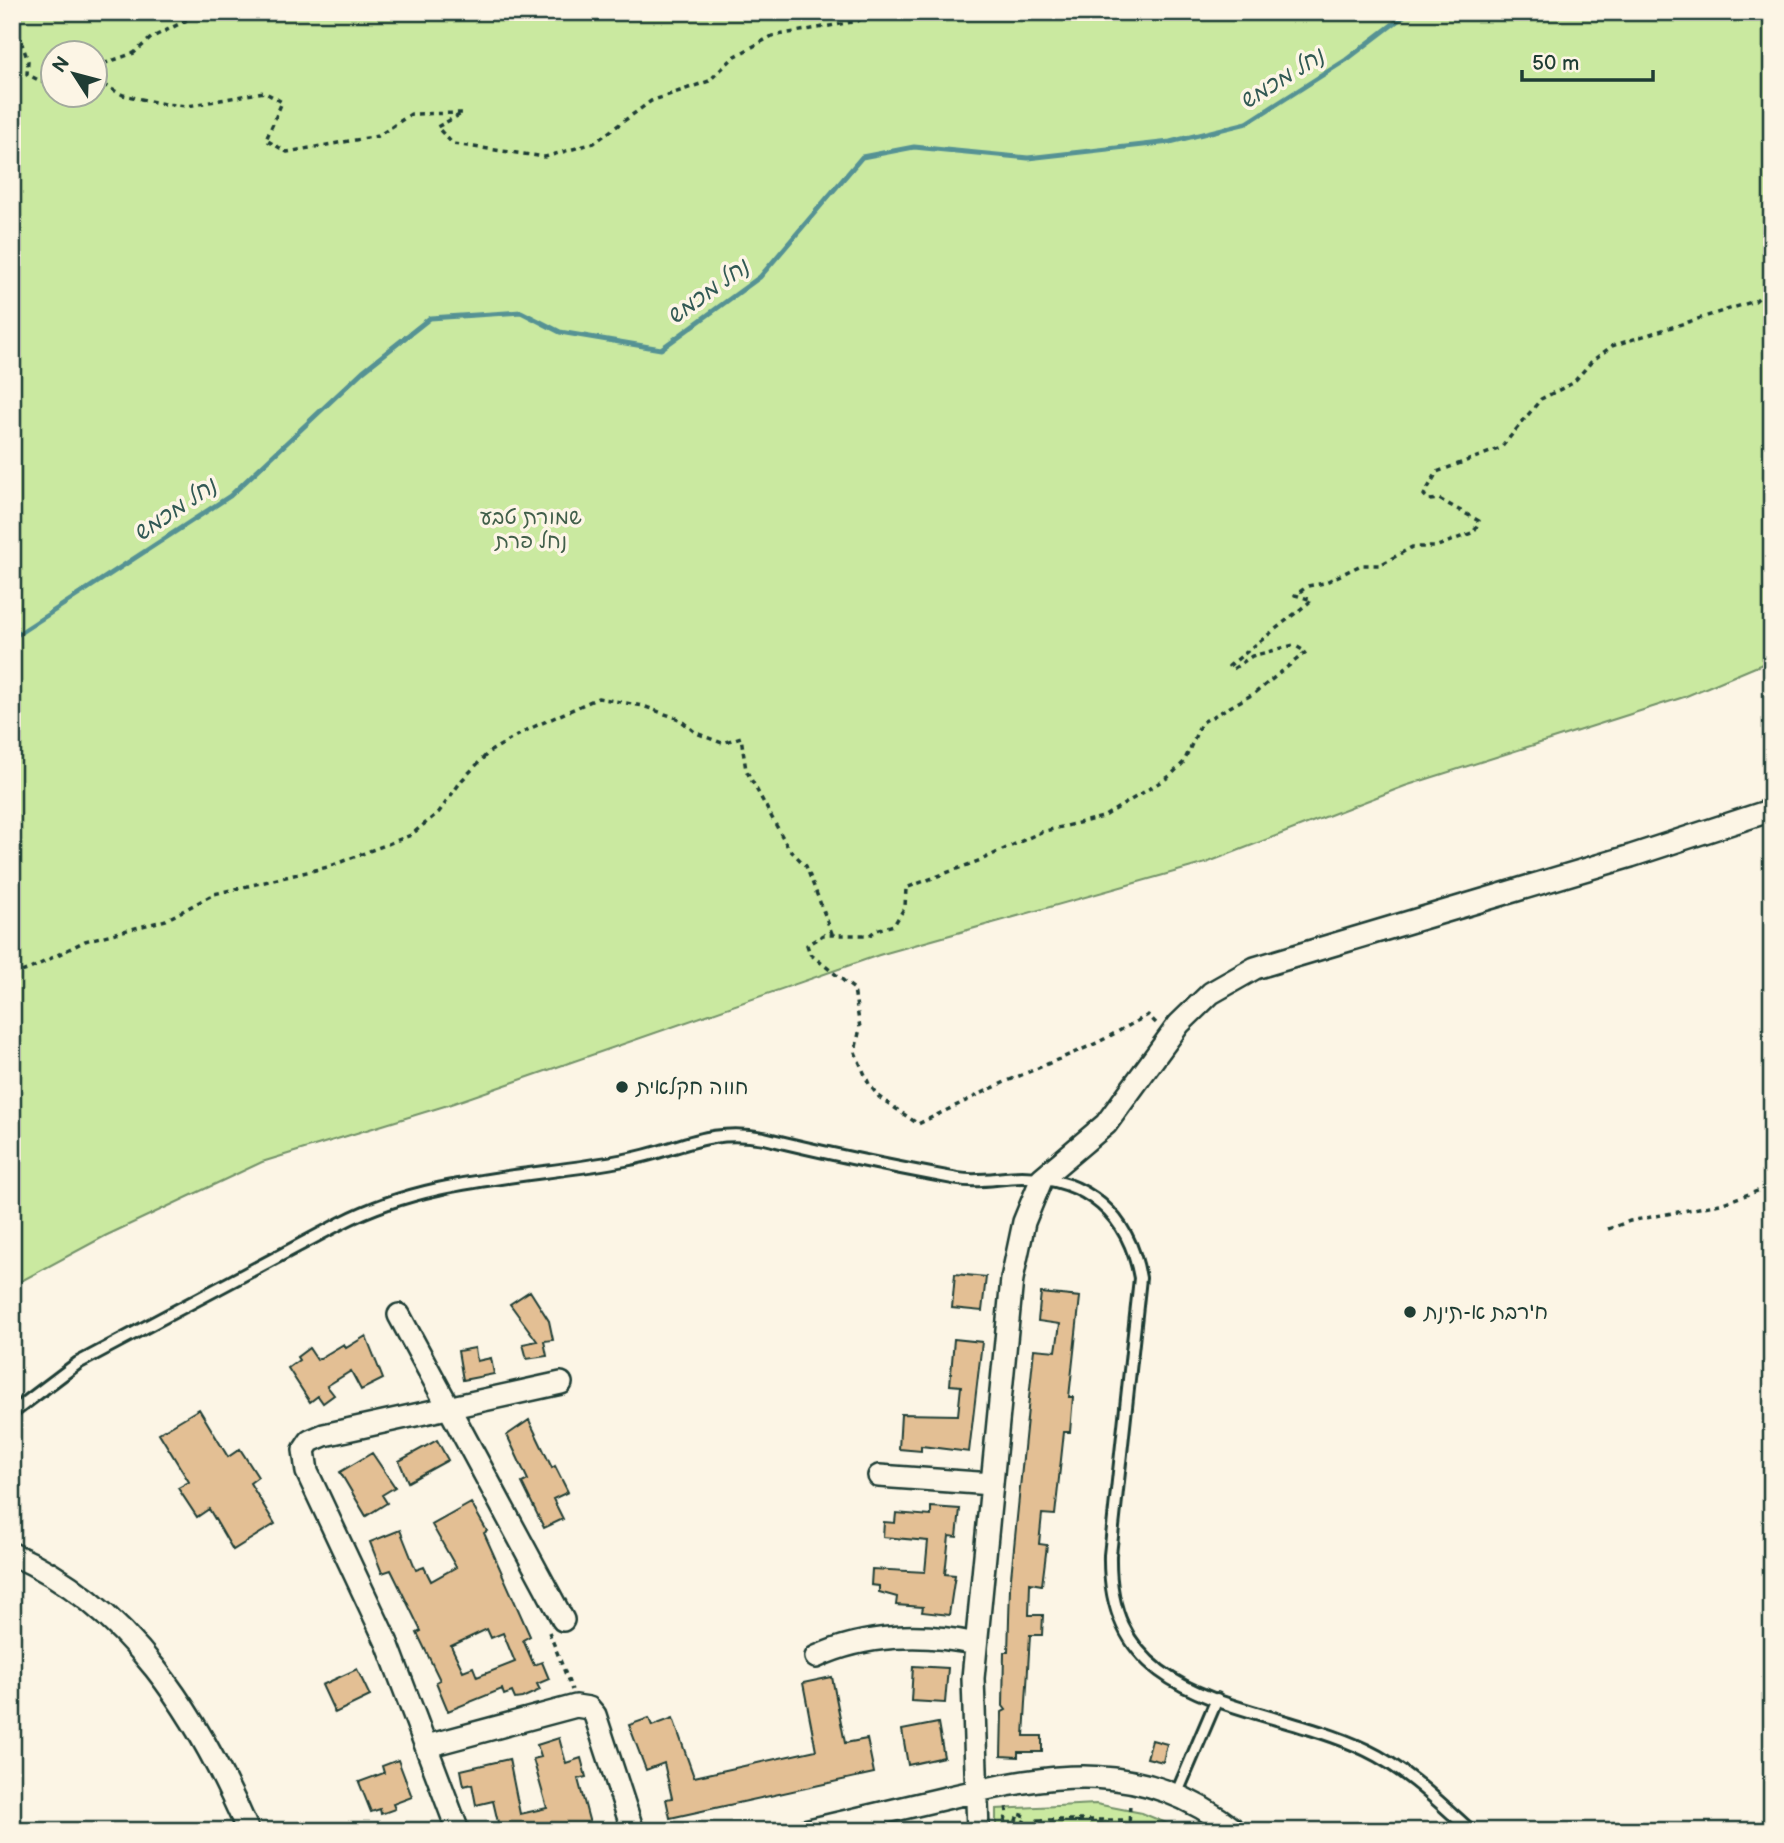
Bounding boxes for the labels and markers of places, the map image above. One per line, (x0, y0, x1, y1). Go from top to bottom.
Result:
place label: חווה חקלאית (635, 1075, 748, 1100)
marker: חווה חקלאית (614, 1079, 630, 1095)
place label: ח'רבת א-תינת (1422, 1300, 1548, 1325)
marker: ח'רבת א-תינת (1402, 1304, 1418, 1320)

